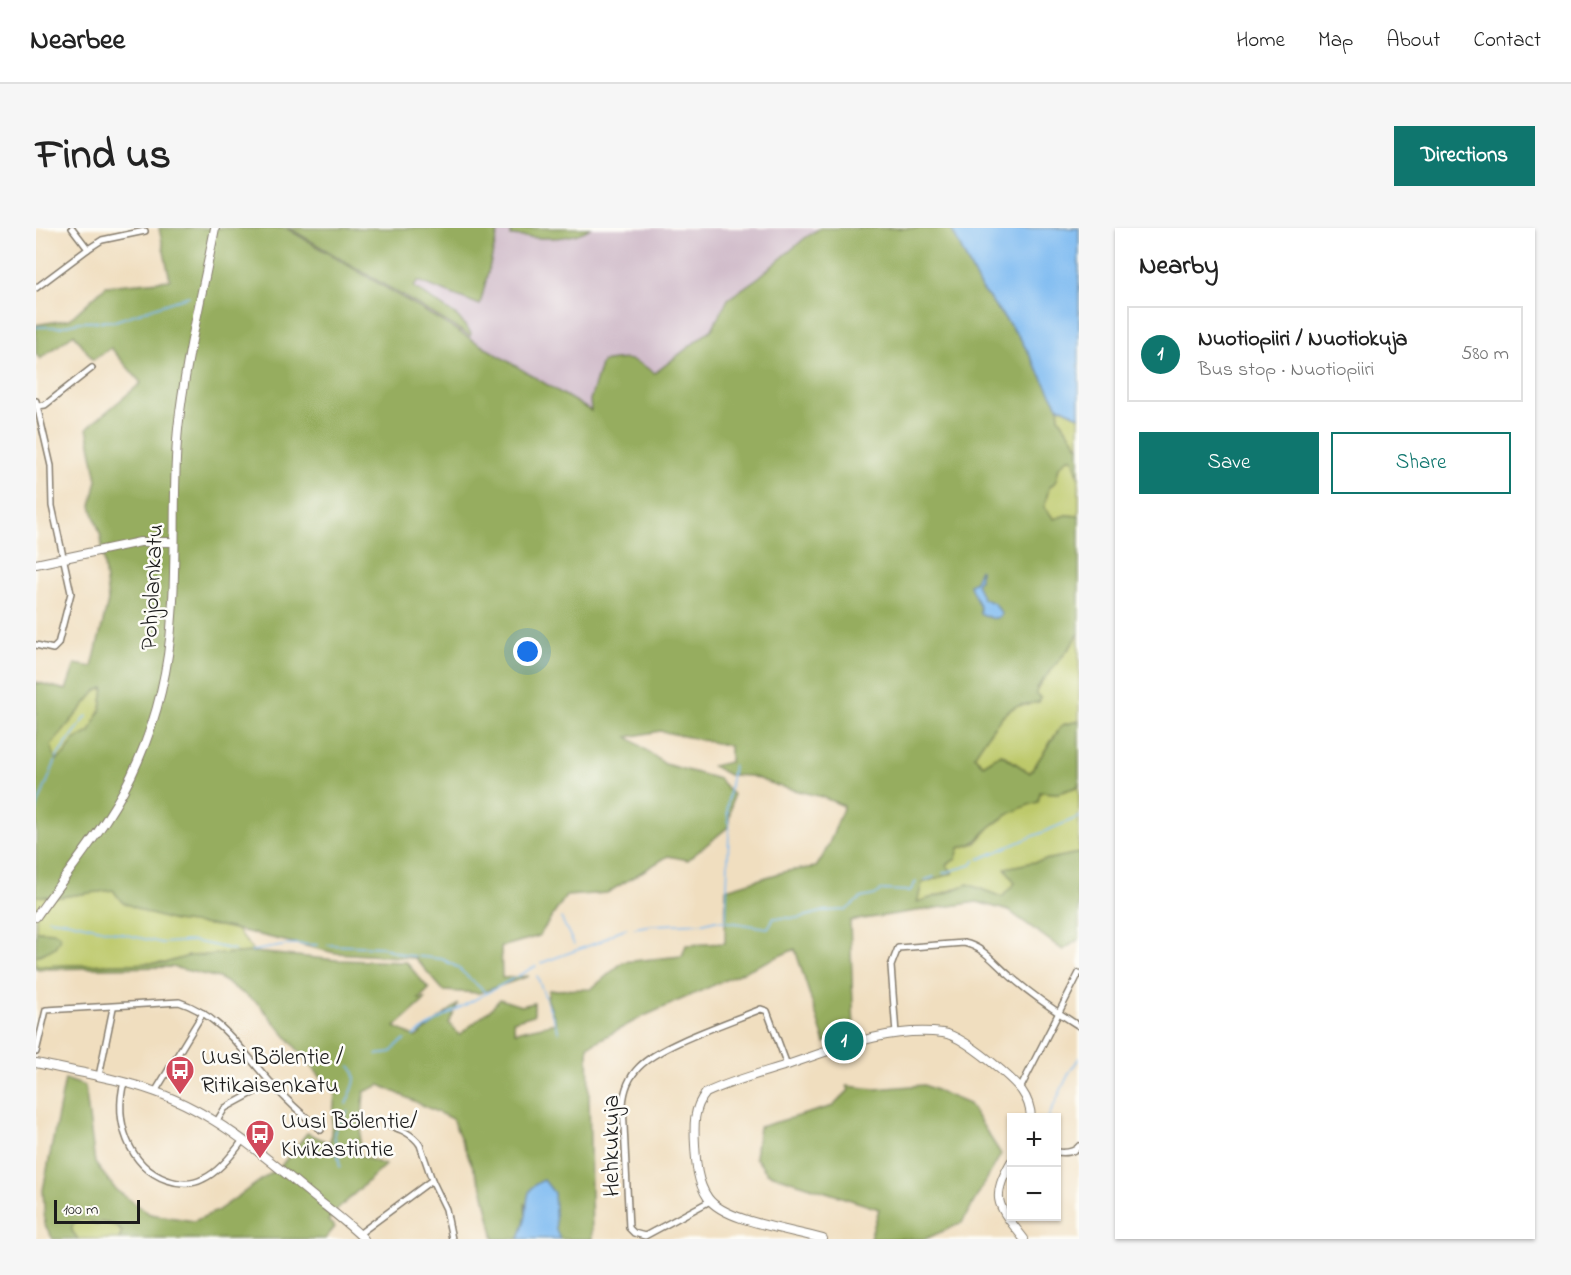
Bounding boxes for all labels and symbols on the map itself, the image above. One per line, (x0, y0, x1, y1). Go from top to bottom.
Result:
street label: Pohjolankatu (133, 523, 174, 651)
your location (513, 637, 542, 666)
pin: 1 (824, 1018, 864, 1064)
place label: Uusi Bölentie / Ritikaisenkatu (201, 1041, 344, 1104)
bus stop icon: Uusi Bölentie / Ritikaisenkatu (164, 1054, 196, 1096)
street label: Hehkukuja (595, 1095, 630, 1197)
place label: Uusi Bölentie/ Kivikastintie (281, 1105, 418, 1168)
bus stop icon: Uusi Bölentie/ Kivikastintie (244, 1118, 276, 1160)
scale bar (54, 1197, 140, 1224)

